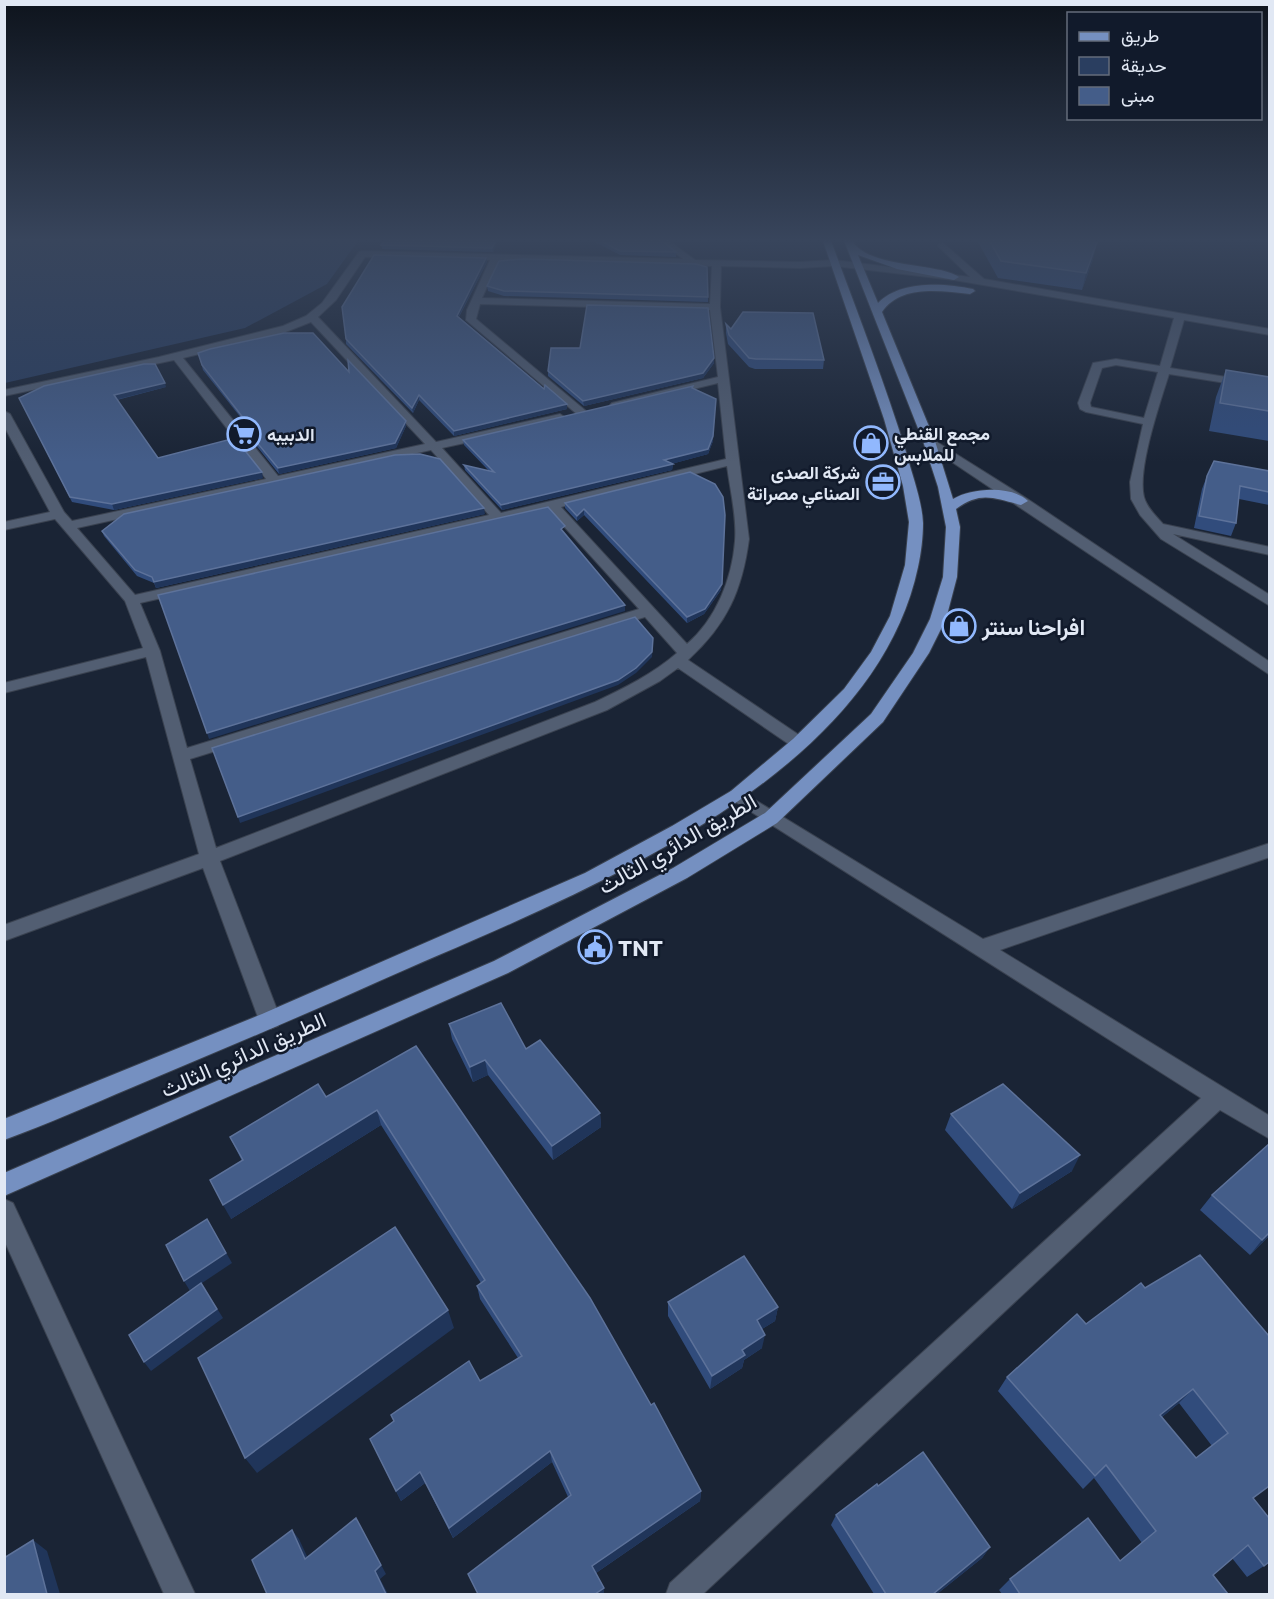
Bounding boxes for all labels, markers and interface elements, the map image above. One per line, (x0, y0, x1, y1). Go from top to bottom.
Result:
legend (1067, 12, 1262, 120)
text: طريق (1121, 24, 1159, 47)
text: حديقة (1121, 54, 1167, 76)
text: مبنى (1121, 84, 1155, 107)
supermarket icon: الدبيبه (226, 416, 262, 452)
place label: مجمع القنطي للملابس (894, 422, 990, 466)
place label: الدبيبه (267, 423, 315, 446)
shop icon: مجمع القنطي للملابس (853, 425, 889, 461)
place label: شركة الصدى الصناعي مصراتة (747, 461, 860, 509)
office icon: شركة الصدى الصناعي مصراتة (865, 464, 901, 500)
shop icon: افراحنا سنتر (941, 608, 977, 644)
place label: افراحنا سنتر (981, 613, 1085, 641)
street label: الطريق الدائري الثالث (593, 787, 764, 904)
public building icon: TNT (577, 929, 613, 965)
place label: TNT (618, 934, 663, 961)
street label: الطريق الدائري الثالث (156, 1005, 332, 1108)

